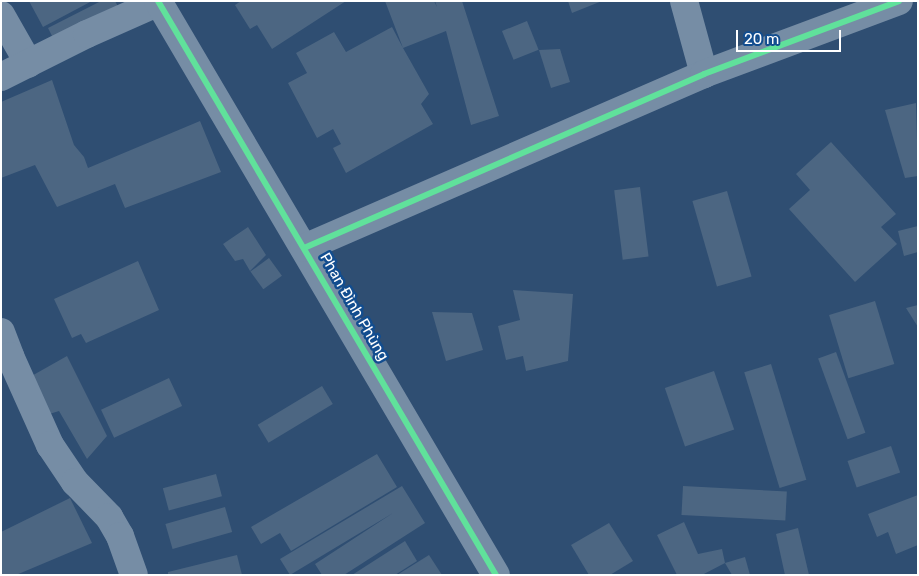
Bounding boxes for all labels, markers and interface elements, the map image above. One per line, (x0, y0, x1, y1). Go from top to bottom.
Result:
scale bar (739, 20, 844, 52)
text: 20 m (744, 30, 779, 48)
street label: Phan Đình Phùng (316, 250, 392, 364)

